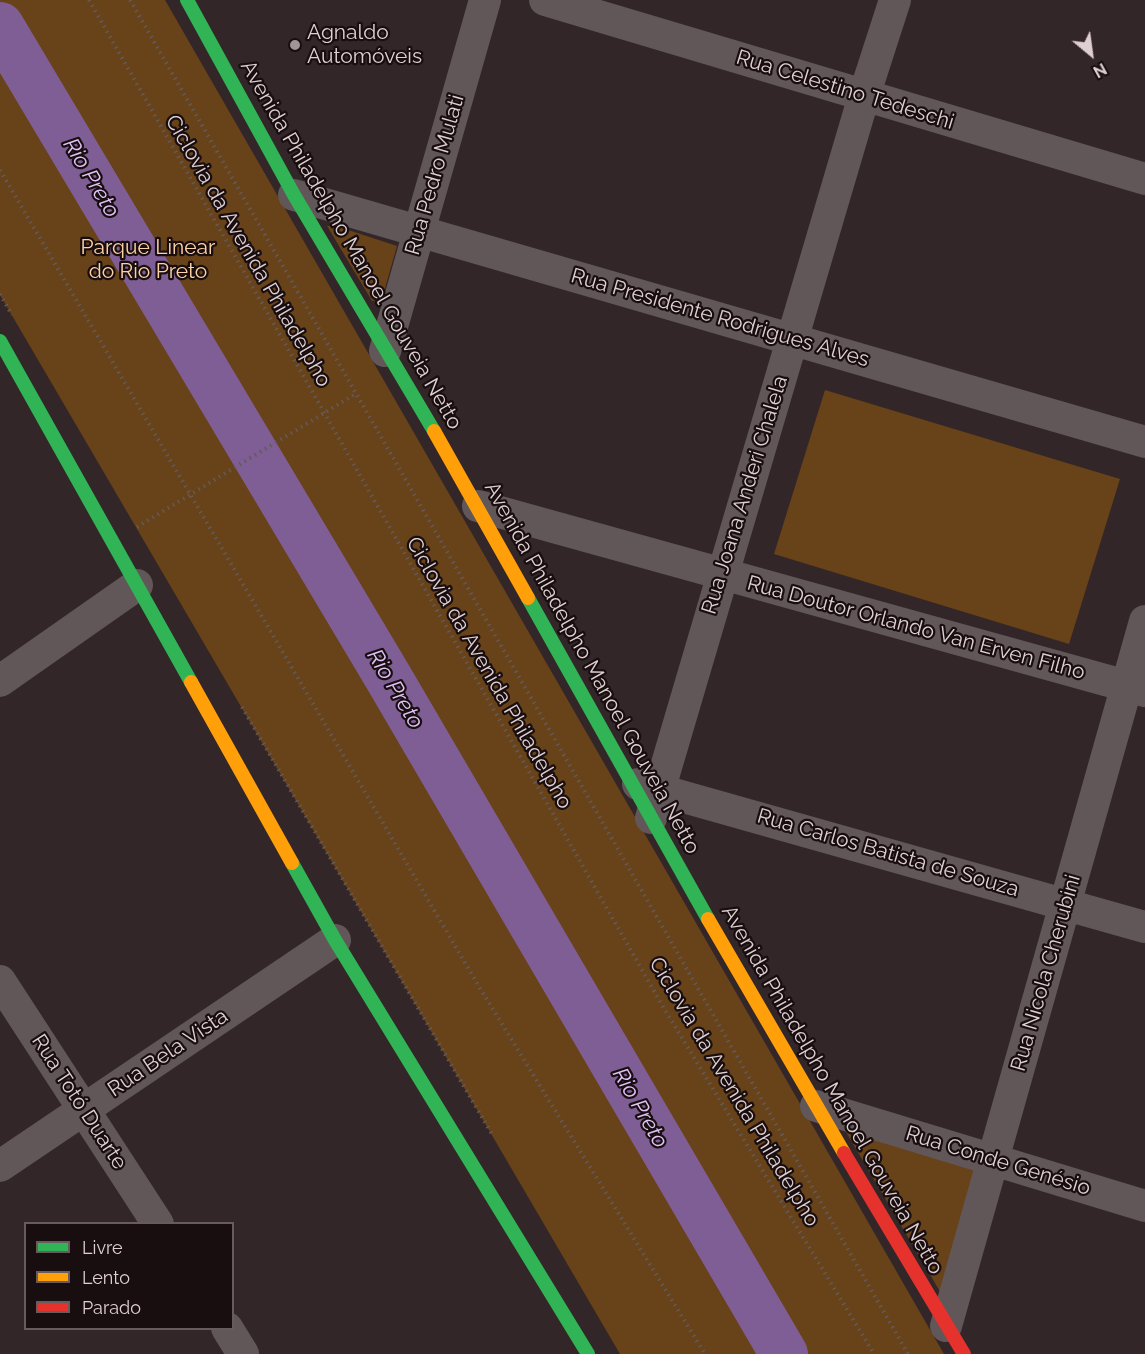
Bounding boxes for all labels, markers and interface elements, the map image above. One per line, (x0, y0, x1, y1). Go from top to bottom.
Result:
place label: Agnaldo Automóveis (307, 20, 422, 70)
north arrow (1061, 24, 1121, 84)
marker: Agnaldo Automóveis (288, 38, 302, 52)
street label: Rua Celestino Tedeschi (733, 45, 957, 135)
street label: Avenida Philadelpho Manoel Gouveia Netto (235, 56, 467, 434)
text: N (1090, 59, 1110, 81)
street label: Rua Pedro Mulati (400, 92, 470, 258)
street label: Ciclovia da Avenida Philadelpho (160, 110, 336, 392)
water label: Rio Preto (57, 133, 125, 223)
park label: Parque Linear do Rio Preto (81, 235, 215, 285)
street label: Rua Presidente Rodrigues Alves (568, 263, 872, 373)
street label: Rua Joana Anderi Chalela (697, 373, 793, 617)
street label: Avenida Philadelpho Manoel Gouveia Netto (479, 478, 705, 858)
street label: Ciclovia da Avenida Philadelpho (401, 532, 577, 814)
street label: Rua Doutor Orlando Van Erven Filho (744, 571, 1088, 685)
water label: Rio Preto (361, 644, 429, 734)
street label: Rua Carlos Batista de Souza (754, 804, 1022, 902)
street label: Rua Nicola Cherubini (1006, 872, 1086, 1074)
street label: Avenida Philadelpho Manoel Gouveia Netto (716, 901, 948, 1279)
street label: Ciclovia da Avenida Philadelpho (643, 953, 825, 1231)
street label: Rua Bela Vista (103, 1004, 233, 1102)
street label: Rua Totó Duarte (26, 1030, 132, 1174)
water label: Rio Preto (607, 1063, 673, 1153)
street label: Rua Conde Genésio (903, 1121, 1093, 1201)
legend (24, 1222, 234, 1330)
text: Livre (82, 1237, 123, 1258)
text: Lento (82, 1267, 130, 1288)
text: Parado (82, 1297, 141, 1318)

